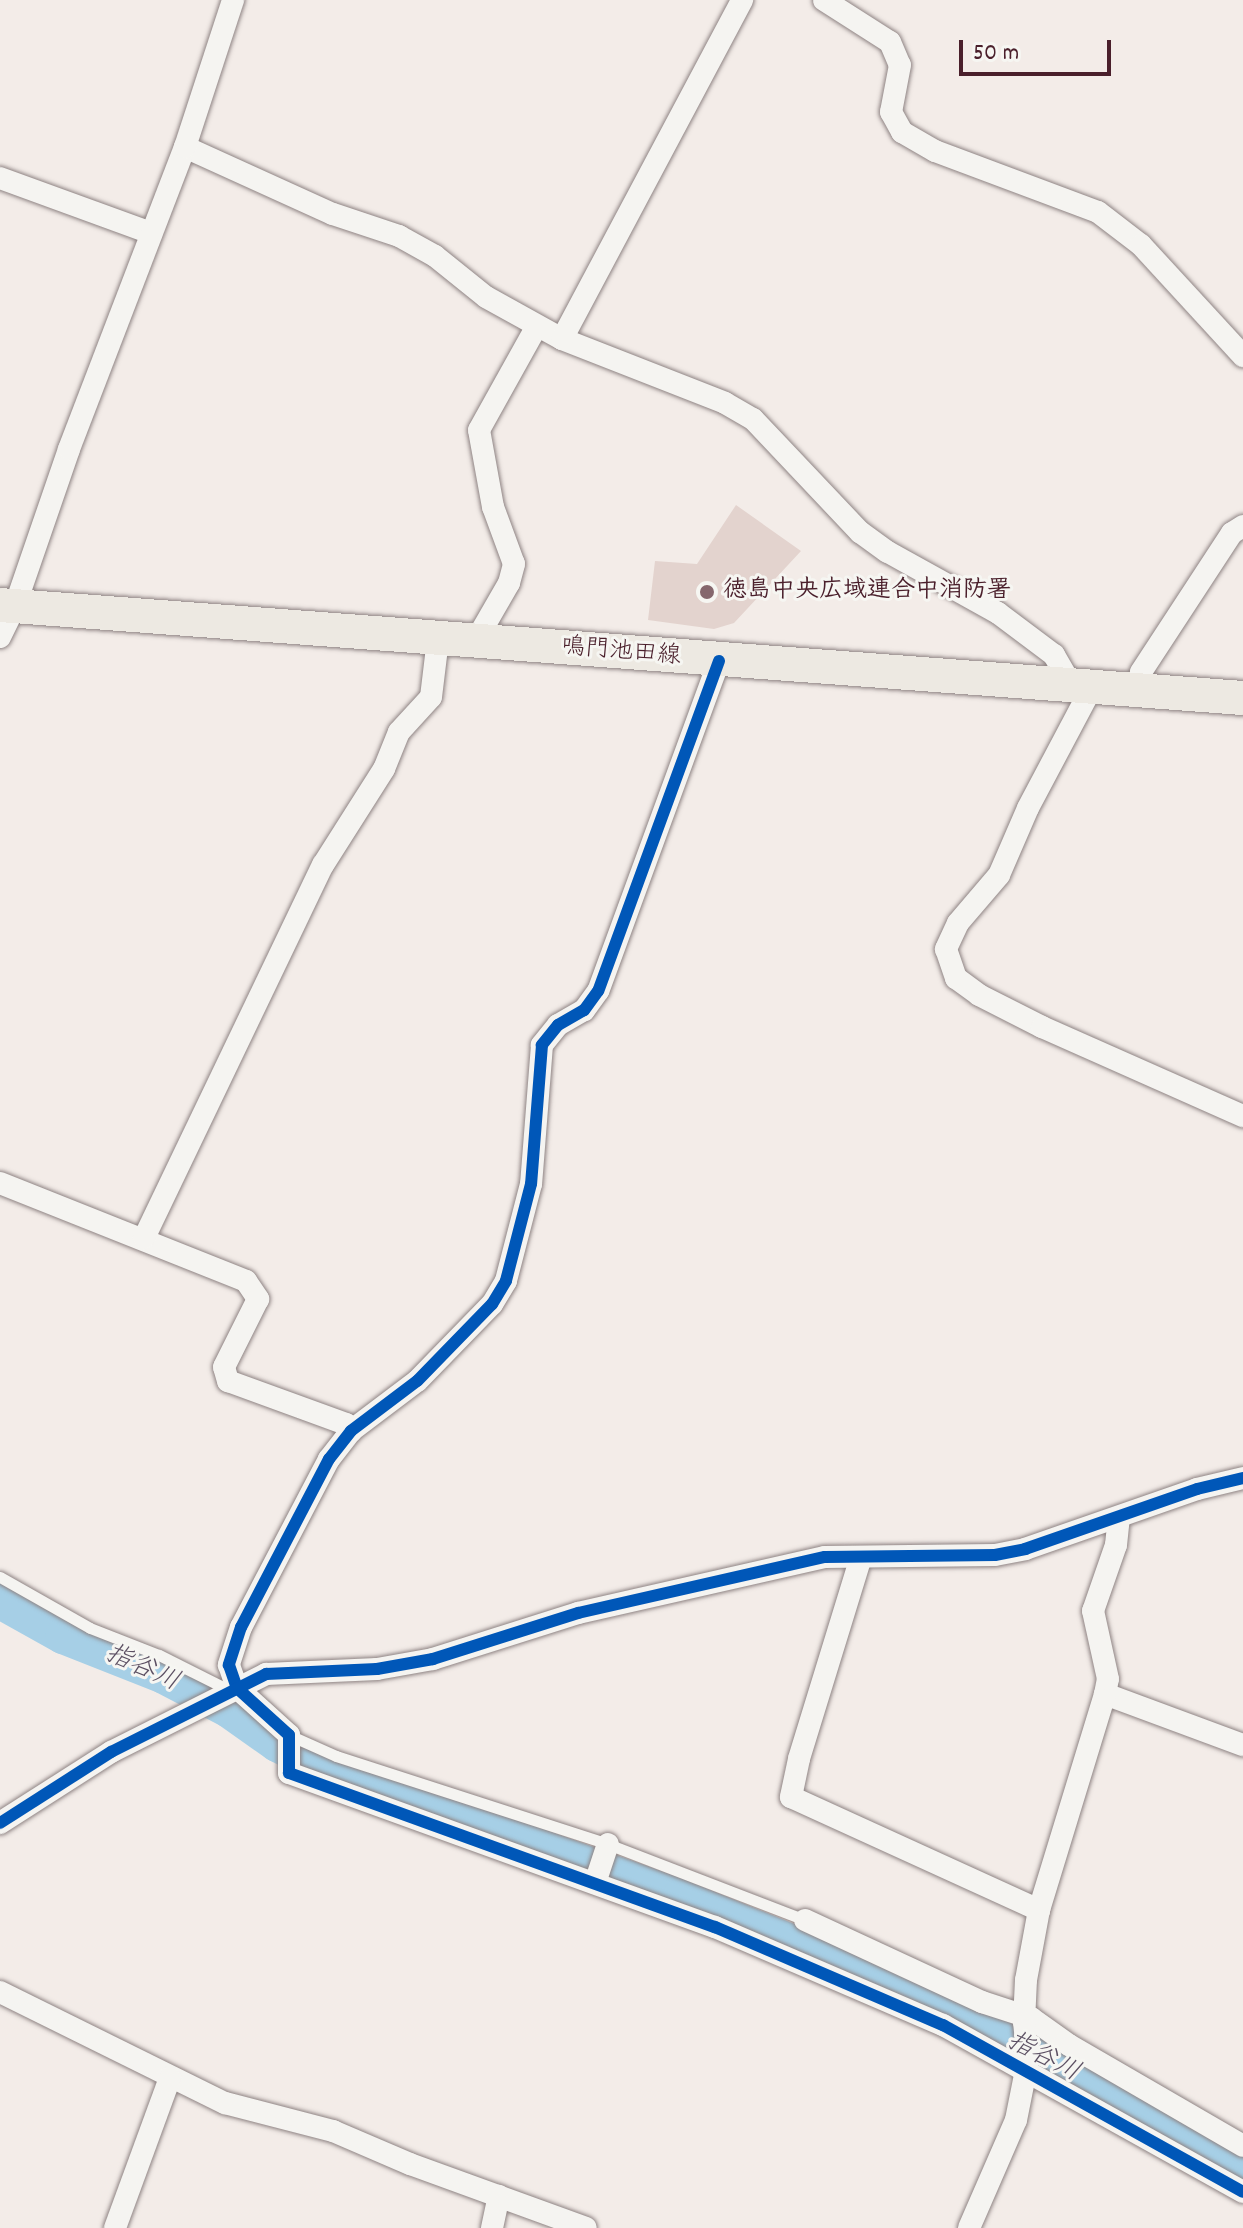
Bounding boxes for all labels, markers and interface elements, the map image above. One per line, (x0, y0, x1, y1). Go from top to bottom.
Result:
scale bar (963, 24, 1115, 74)
text: 50 m (973, 37, 1019, 71)
place label: 徳島中央広域連合中消防署 (723, 578, 1011, 606)
marker: 徳島中央広域連合中消防署 (698, 583, 716, 601)
street label: 鳴門池田線 (560, 633, 682, 673)
water label: 指谷川 (100, 1639, 184, 1699)
water label: 指谷川 (1001, 2026, 1085, 2090)

